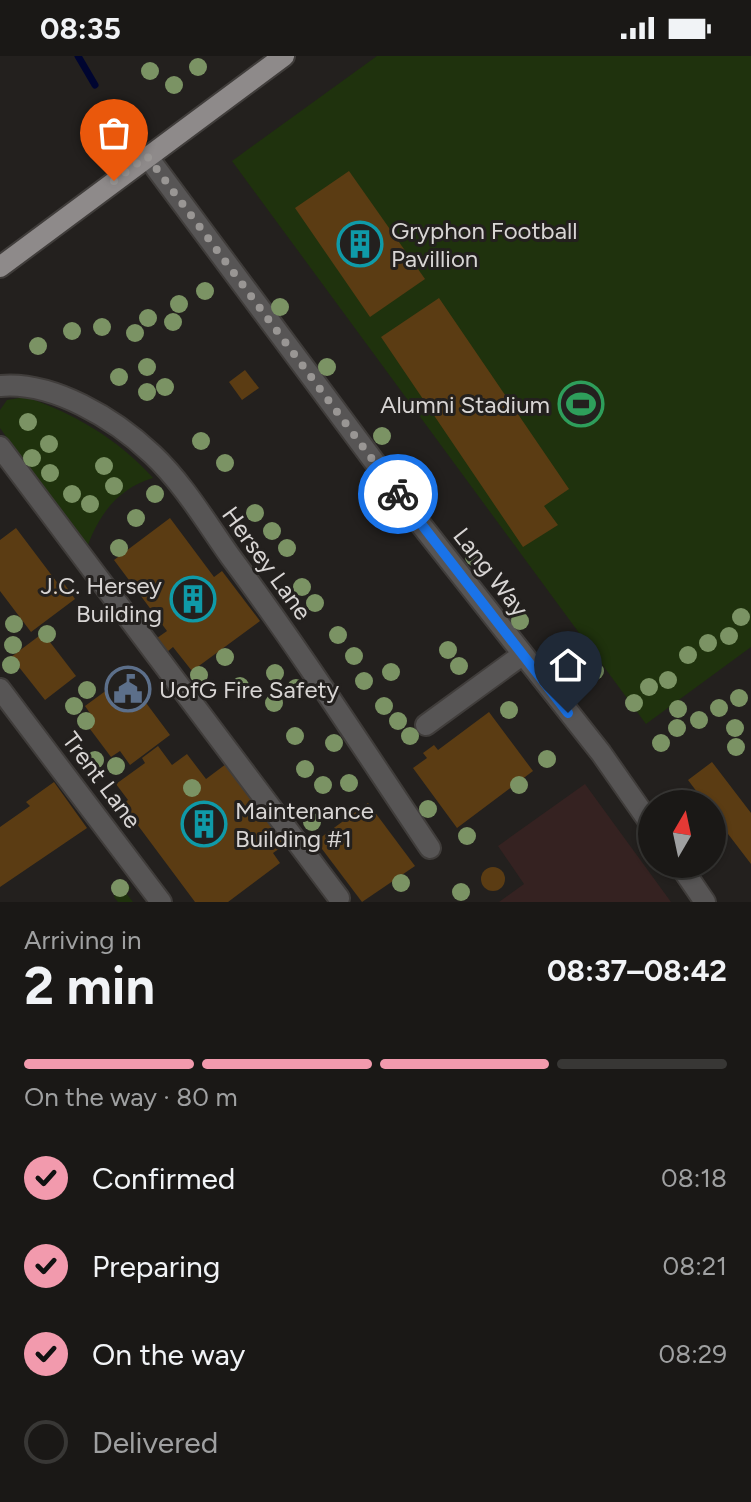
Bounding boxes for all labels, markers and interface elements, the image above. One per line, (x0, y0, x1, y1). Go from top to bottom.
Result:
text: 08:35 (40, 10, 121, 47)
pin (80, 99, 148, 181)
icon: bag (92, 111, 136, 155)
place label: Gryphon Football Pavillion (391, 216, 577, 273)
building icon: Gryphon Football Pavillion (336, 220, 384, 268)
sports icon: Alumni Stadium (557, 380, 605, 428)
place label: Alumni Stadium (380, 390, 550, 419)
courier (358, 454, 438, 534)
icon: bike (376, 472, 420, 516)
street label: Hersey Lane (216, 501, 318, 625)
street label: Lang Way (447, 522, 535, 623)
place label: J.C. Hersey Building (41, 571, 162, 628)
building icon: J.C. Hersey Building (169, 575, 217, 623)
pin (534, 631, 602, 713)
icon: home (546, 643, 590, 687)
public building icon: UofG Fire Safety (104, 665, 152, 713)
place label: UofG Fire Safety (159, 675, 340, 704)
street label: Trent Lane (56, 726, 148, 834)
north arrow (638, 790, 726, 878)
map controls (638, 790, 726, 878)
place label: Maintenance Building #1 (235, 796, 374, 853)
building icon: Maintenance Building #1 (180, 800, 228, 848)
text: Arriving in (24, 924, 142, 956)
text: 08:37–08:42 (547, 952, 727, 989)
text: 2 min (24, 955, 155, 1017)
text: On the way · 80 m (24, 1081, 238, 1113)
icon: check (24, 1156, 68, 1200)
text: Confirmed (92, 1160, 235, 1197)
text: 08:18 (661, 1162, 727, 1194)
icon: check (24, 1244, 68, 1288)
text: Preparing (92, 1248, 220, 1285)
text: 08:21 (663, 1250, 727, 1282)
icon: check (24, 1332, 68, 1376)
text: On the way (92, 1336, 245, 1373)
text: 08:29 (659, 1338, 727, 1370)
text: Delivered (92, 1424, 218, 1461)

